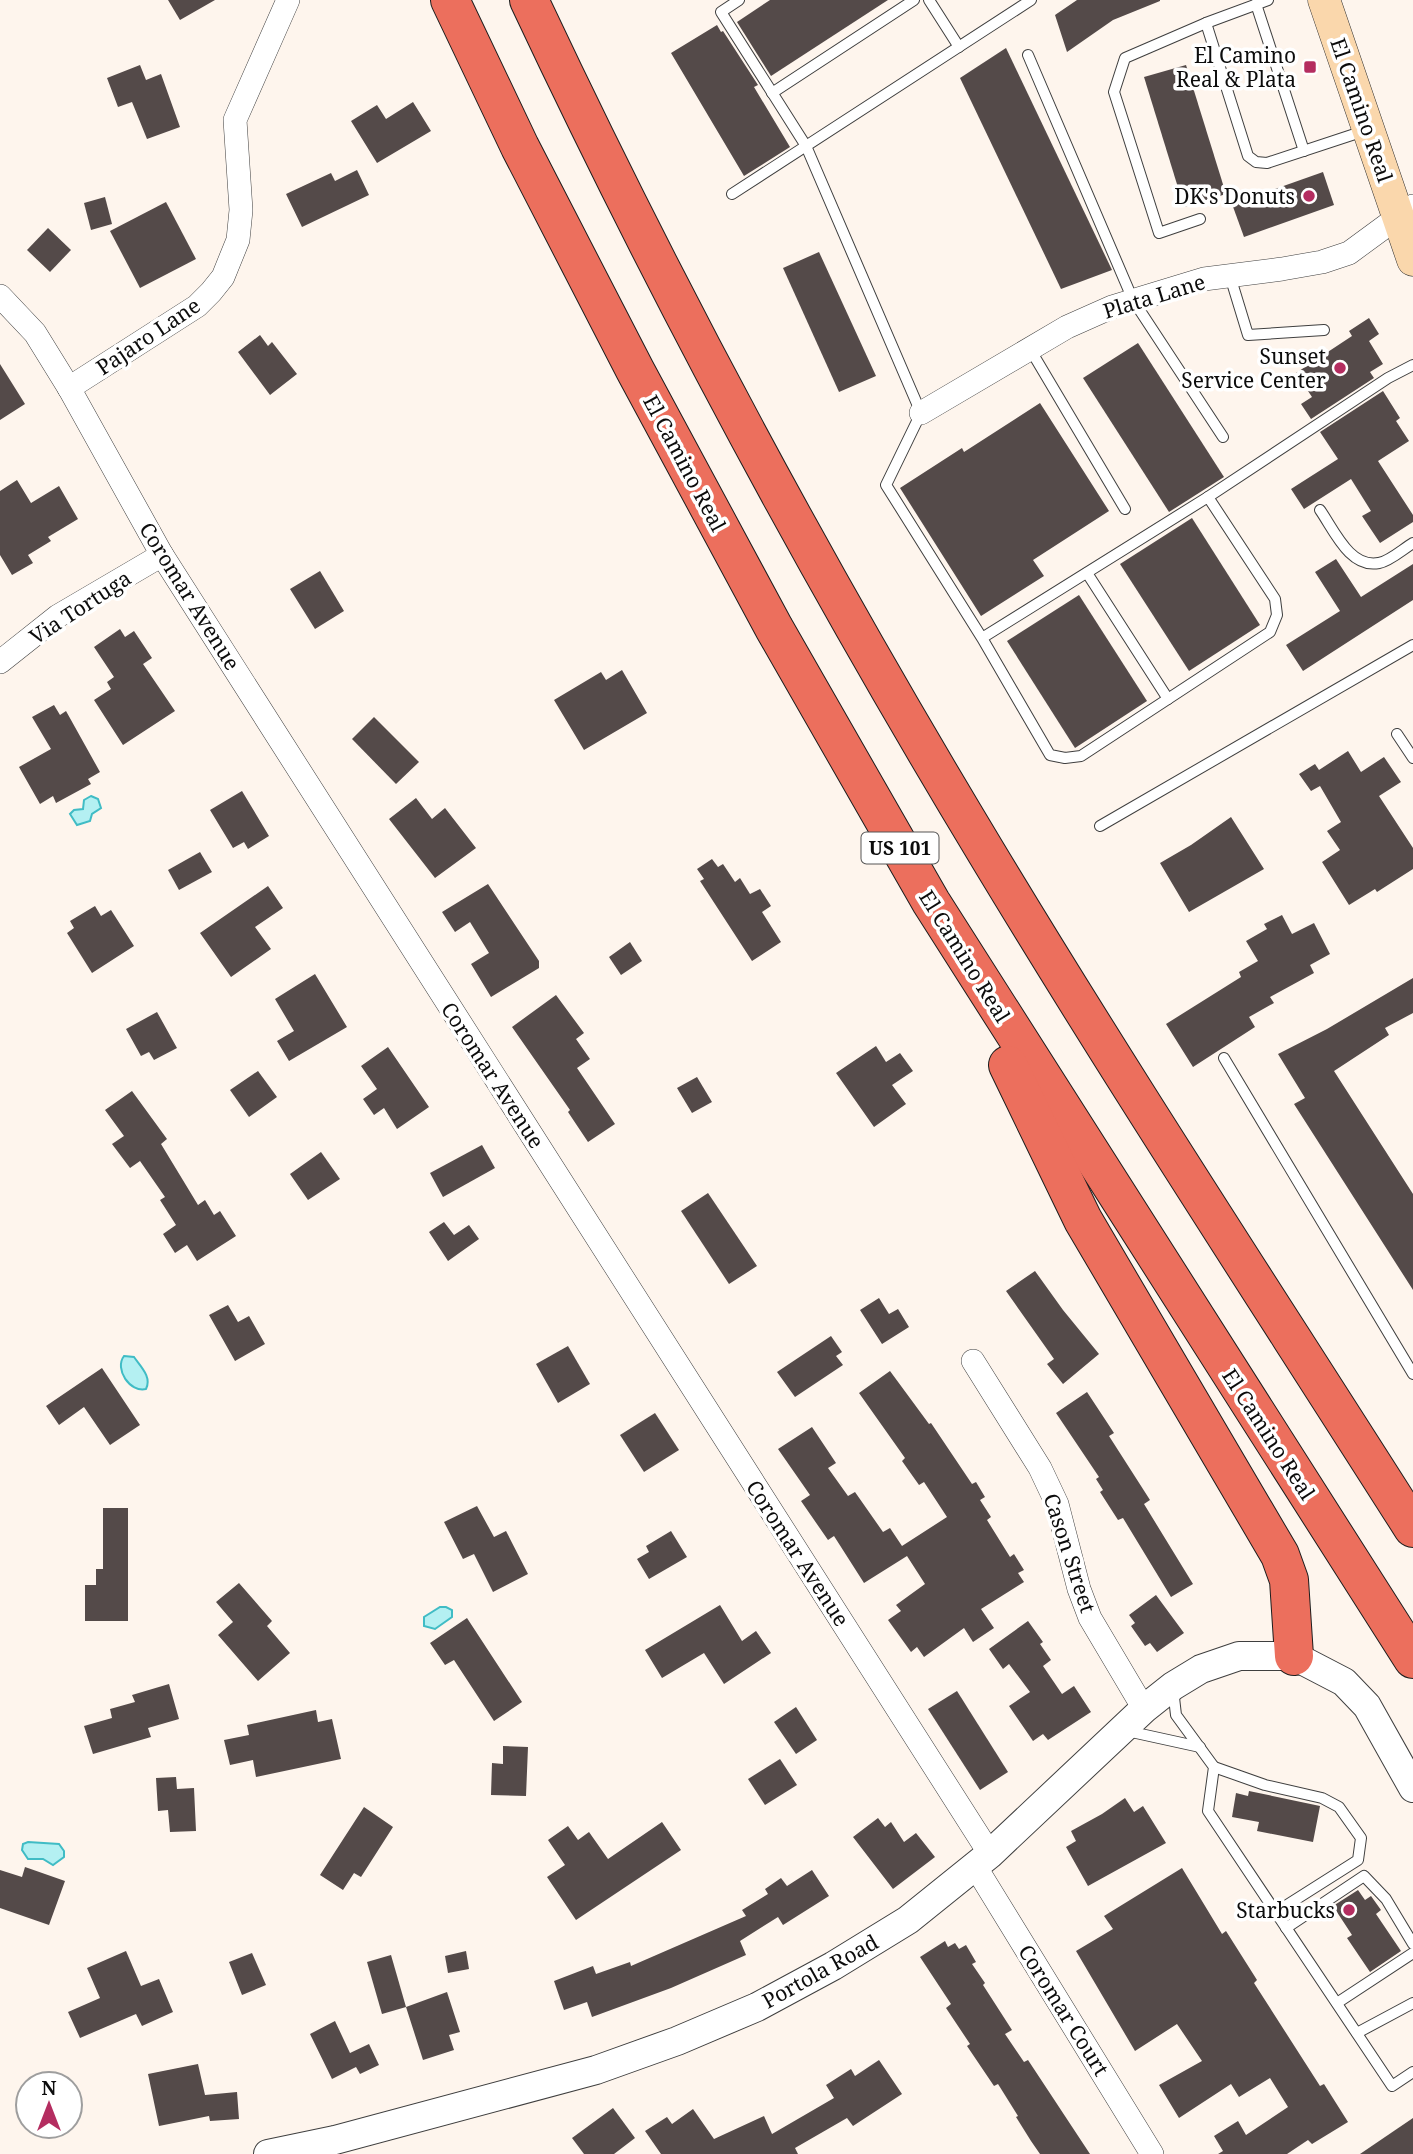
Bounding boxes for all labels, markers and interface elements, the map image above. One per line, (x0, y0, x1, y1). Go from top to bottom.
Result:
street label: El Camino Real (1324, 34, 1400, 186)
place label: El Camino Real & Plata (1176, 41, 1296, 93)
marker: El Camino Real & Plata (1302, 59, 1318, 75)
place label: DK's Donuts (1174, 182, 1295, 210)
marker: DK's Donuts (1301, 188, 1317, 204)
street label: Plata Lane (1100, 267, 1208, 325)
street label: Pajaro Lane (91, 291, 205, 381)
place label: Sunset Service Center (1181, 342, 1326, 394)
marker: Sunset Service Center (1332, 360, 1348, 376)
street label: El Camino Real (637, 390, 733, 537)
street label: Coromar Avenue (133, 517, 247, 675)
street label: Via Tortuga (24, 564, 136, 650)
road number: US 101 (862, 832, 939, 863)
street label: El Camino Real (913, 885, 1017, 1028)
street label: Coromar Avenue (435, 996, 551, 1154)
street label: El Camino Real (1216, 1363, 1322, 1505)
street label: Coromar Avenue (740, 1474, 856, 1632)
street label: Cason Street (1038, 1490, 1102, 1616)
place label: Starbucks (1236, 1896, 1335, 1924)
marker: Starbucks (1341, 1902, 1357, 1918)
street label: Portola Road (757, 1928, 883, 2014)
street label: Coromar Court (1012, 1939, 1116, 2081)
north arrow (14, 2070, 84, 2140)
text: N (42, 2075, 57, 2101)

